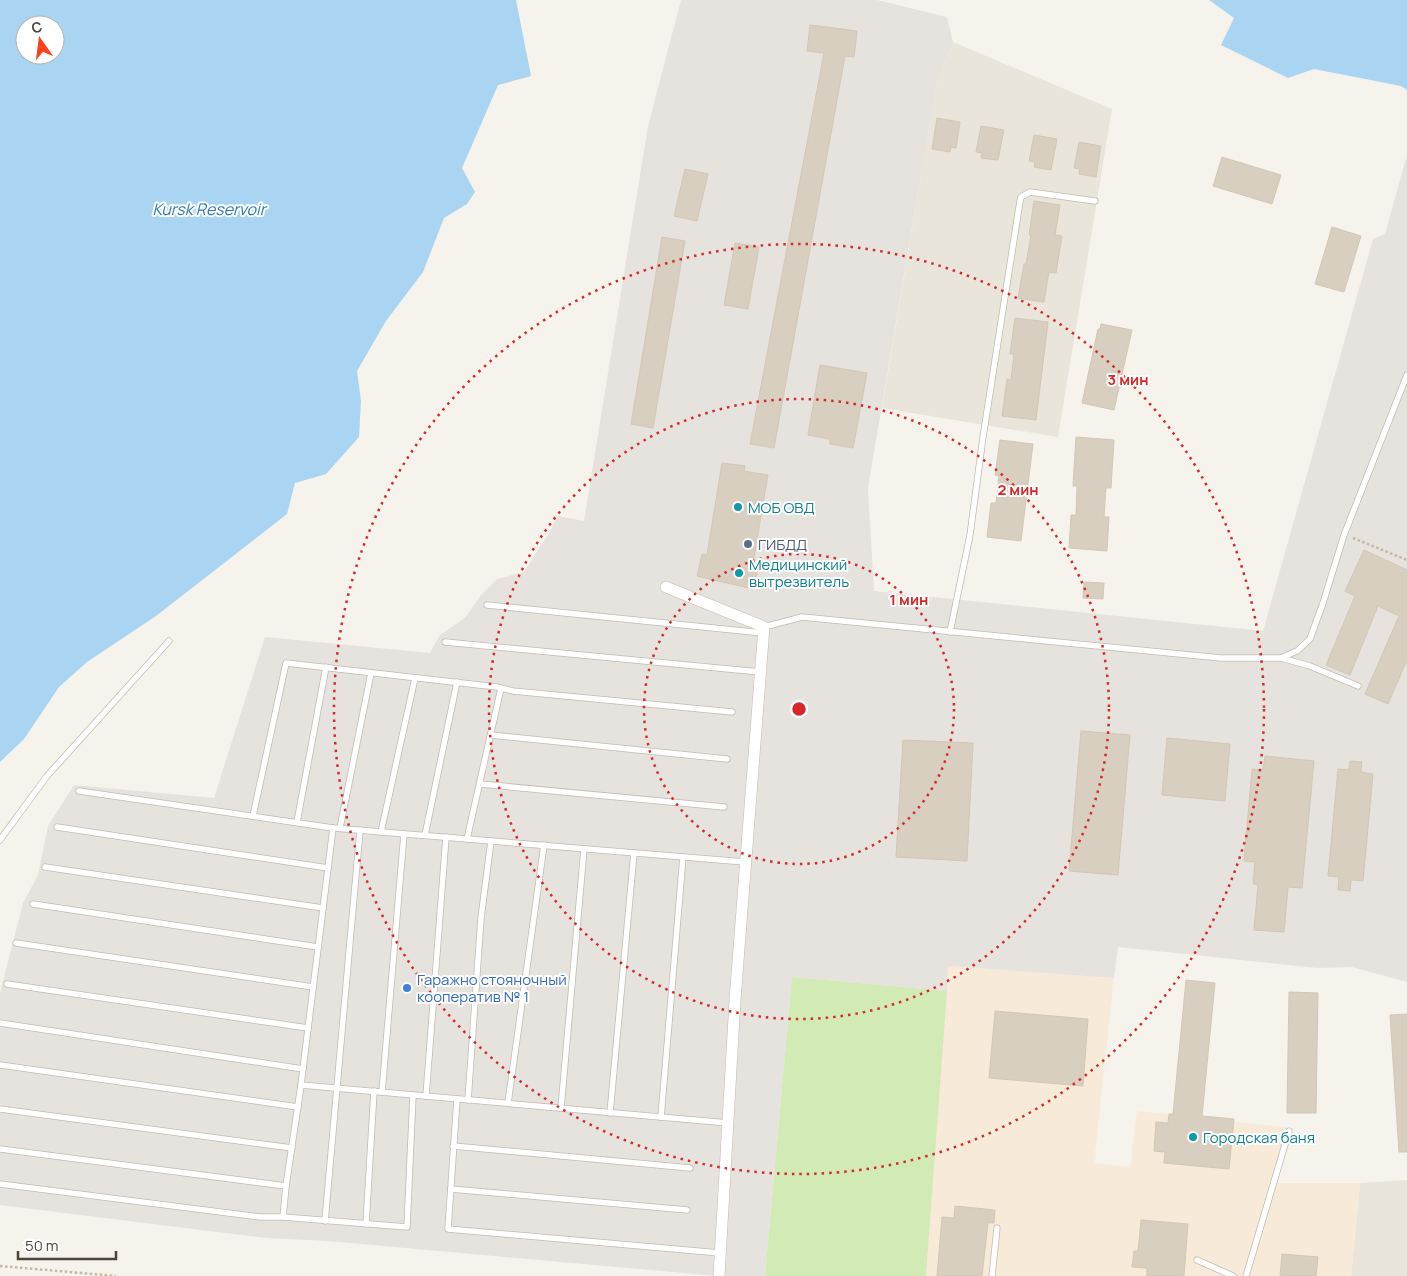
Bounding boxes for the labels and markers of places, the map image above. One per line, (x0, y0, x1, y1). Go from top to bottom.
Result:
place label: МОБ ОВД (748, 497, 815, 518)
marker: МОБ ОВД (732, 501, 744, 513)
place label: ГИБДД (758, 534, 807, 555)
marker: ГИБДД (742, 538, 754, 550)
place label: Медицинский вытрезвитель (749, 554, 849, 592)
marker: Медицинский вытрезвитель (733, 567, 745, 579)
centre of rings (790, 700, 808, 718)
place label: Гаражно стояночный кооператив № 1 (417, 969, 567, 1007)
marker: Гаражно стояночный кооператив № 1 (401, 982, 413, 994)
place label: Городская баня (1203, 1127, 1315, 1148)
marker: Городская баня (1187, 1131, 1199, 1143)

